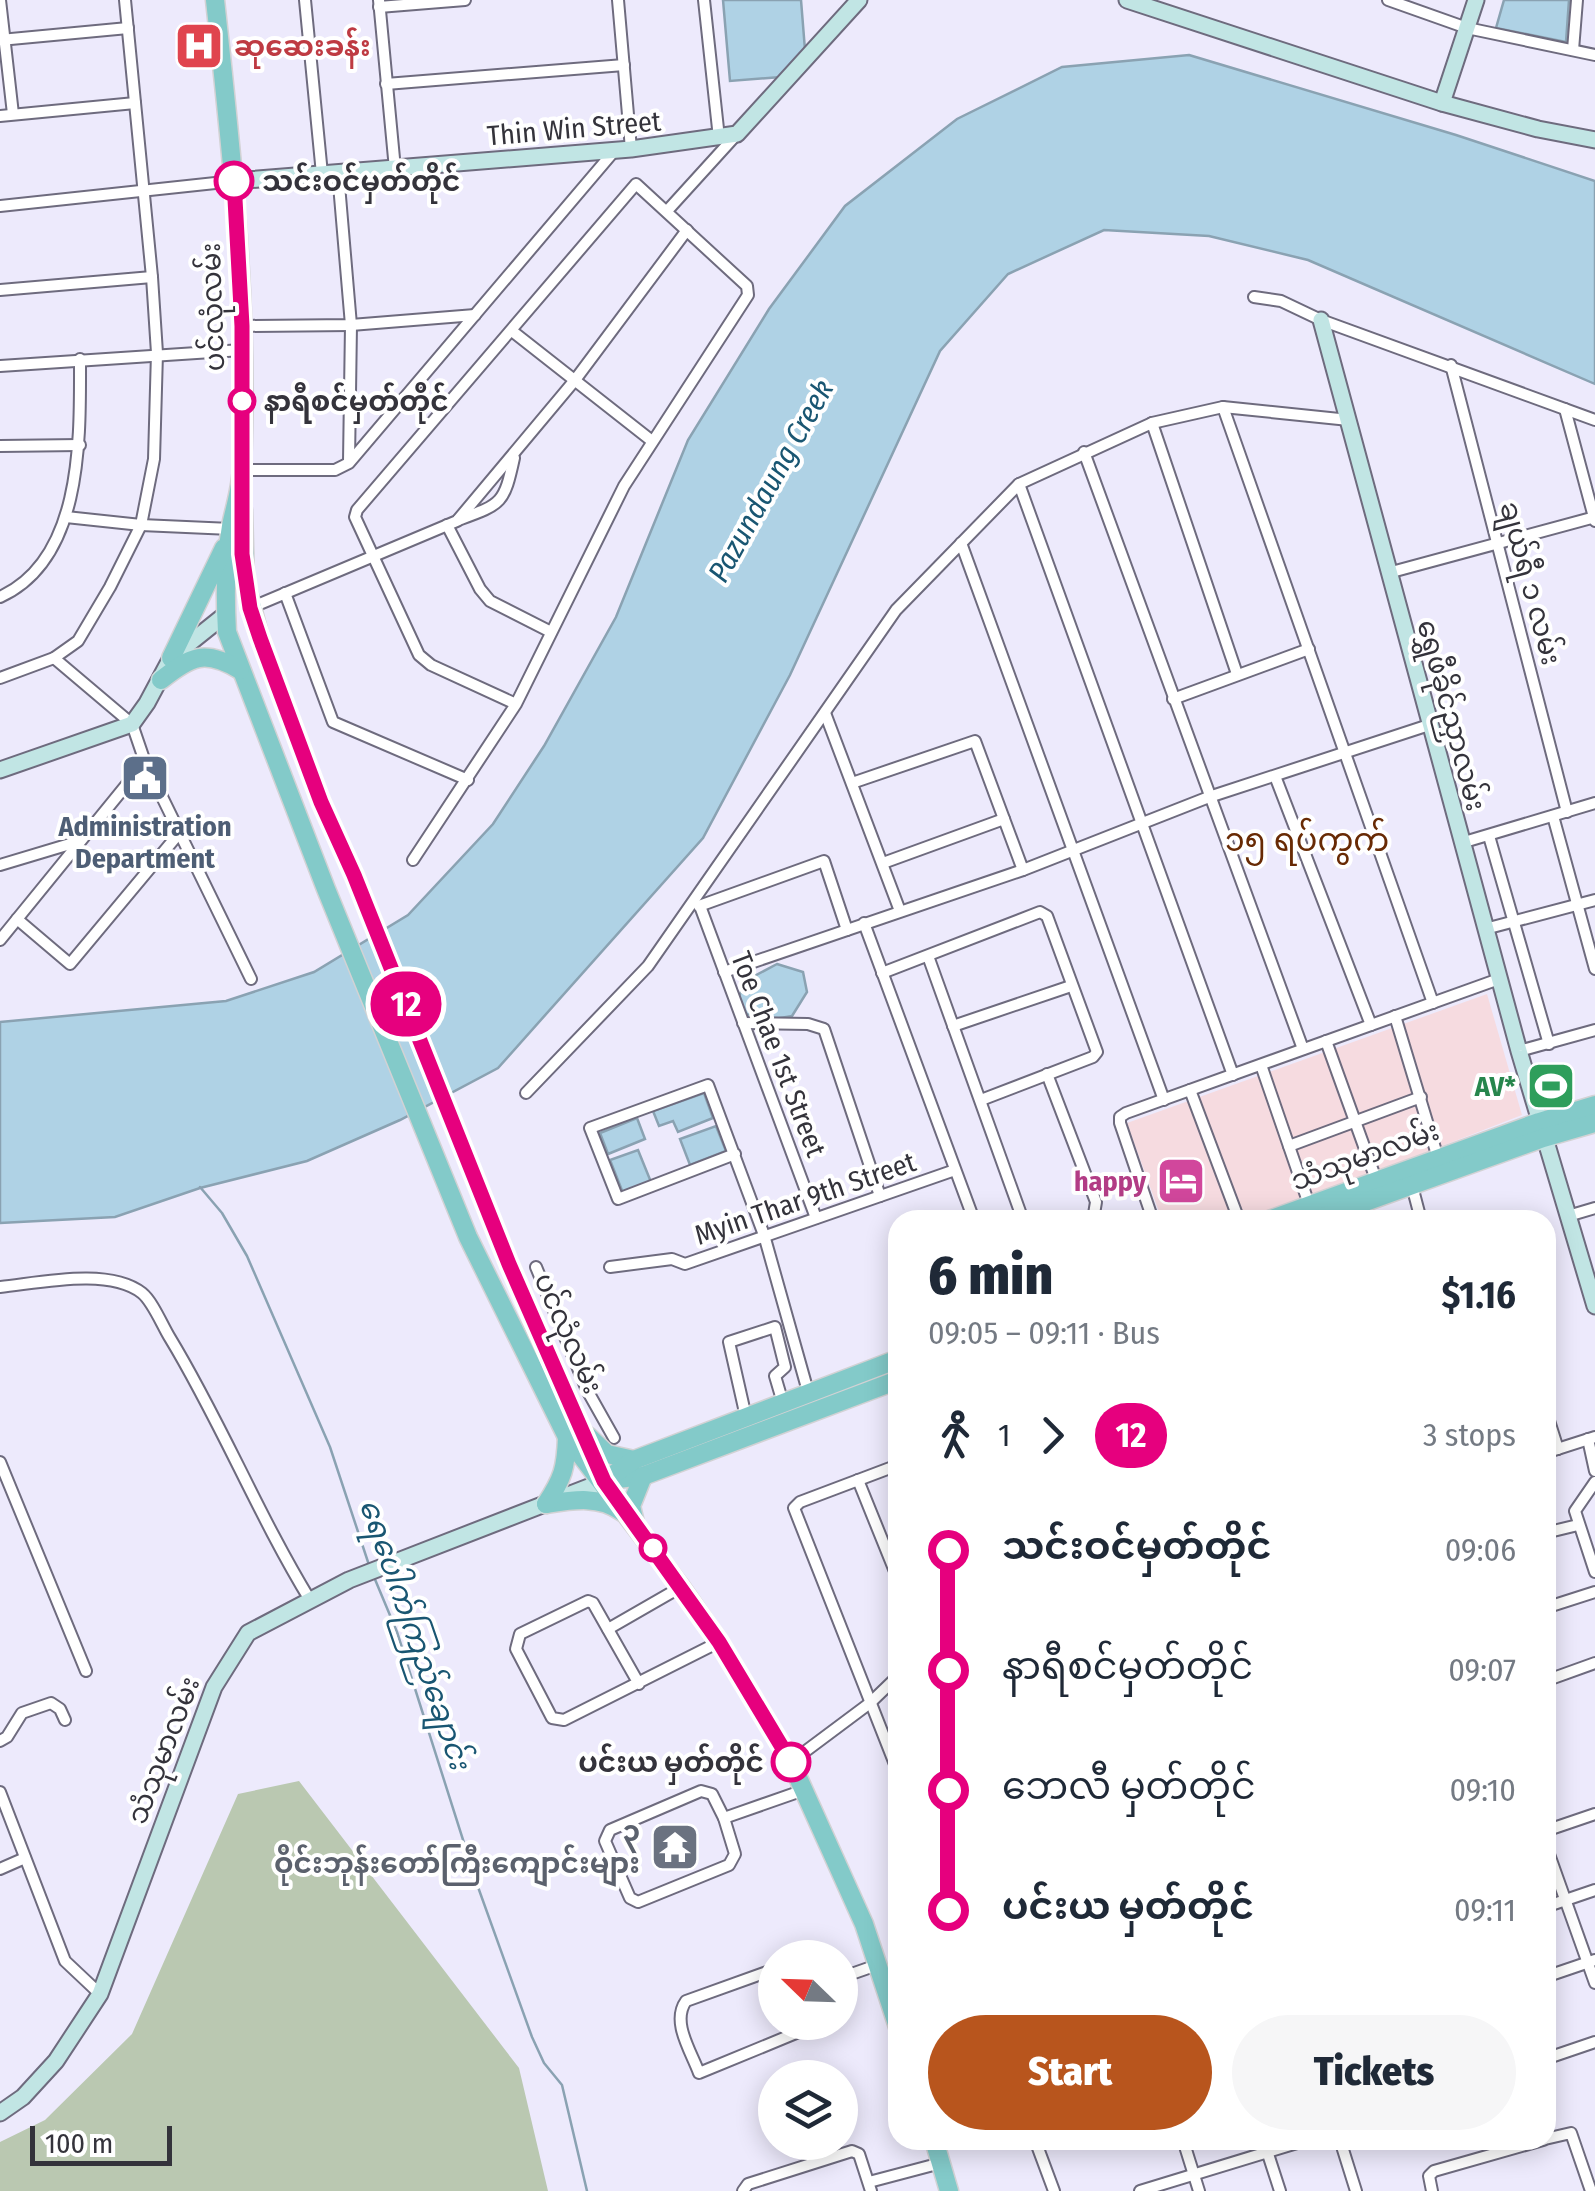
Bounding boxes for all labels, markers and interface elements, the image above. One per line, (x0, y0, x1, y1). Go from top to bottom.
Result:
hospital icon: ဆုဆေးခန်း (173, 20, 225, 72)
place label: ဆုဆေးခန်း (234, 27, 371, 69)
street label: Thin Win Street (486, 104, 663, 153)
marker: သင်းဝင်မှတ်တိုင် (215, 162, 253, 200)
place label: သင်းဝင်မှတ်တိုင် (262, 162, 461, 204)
street label: ပင်လုံလမ်း (192, 242, 237, 372)
water label: Pazundaung Creek (701, 374, 841, 588)
place label: နာရီစင်မှတ်တိုင် (264, 382, 449, 424)
marker: နာရီစင်မှတ်တိုင် (229, 388, 255, 414)
street label: ချယ်ရီ ၁ လမ်း (1487, 497, 1570, 670)
street label: ရွှေဖီခိုင်ညှာလမ်း (1404, 615, 1495, 816)
public building icon: Administration Department (119, 752, 171, 804)
place label: Administration Department (57, 810, 232, 875)
district label: ၁၅ ရပ်ကွက် (1225, 817, 1389, 866)
street label: Toe Chae 1st Street (724, 947, 833, 1162)
line badge: 12 (361, 972, 451, 1036)
text: 12 (390, 983, 422, 1025)
sports icon: AV* (1525, 1060, 1577, 1112)
place label: AV* (1474, 1070, 1516, 1103)
street label: သံသုမာလမ်း (1286, 1112, 1446, 1203)
street label: Myin Thar 9th Street (690, 1145, 921, 1252)
hotel icon: happy (1155, 1155, 1207, 1207)
place label: happy (1074, 1165, 1147, 1198)
text: 6 min (928, 1243, 1053, 1309)
street label: ပင်လုံလမ်း (522, 1267, 612, 1401)
text: $1.16 (1442, 1272, 1516, 1318)
text: 09:05 – 09:11 · Bus (928, 1314, 1160, 1352)
icon: walk (928, 1408, 983, 1463)
icon: forward (1025, 1408, 1080, 1463)
text: 12 (1115, 1414, 1147, 1456)
text: 1 (998, 1416, 1010, 1454)
text: 3 stops (1423, 1416, 1516, 1454)
water label: ရေပေါက်ကြည်ချောင်း (345, 1493, 482, 1778)
text: သင်းဝင်မှတ်တိုင် (1002, 1523, 1272, 1569)
text: 09:06 (1445, 1531, 1516, 1569)
unlabelled marker (640, 1535, 666, 1561)
text: နာရီစင်မှတ်တိုင် (1002, 1643, 1253, 1689)
text: 09:07 (1448, 1651, 1516, 1689)
street label: သံသုမာလမ်း (118, 1671, 212, 1831)
place label: ပင်းယ မှတ်တိုင် (578, 1743, 764, 1785)
marker: ပင်းယ မှတ်တိုင် (772, 1743, 810, 1781)
text: ဘေလီ မှတ်တိုင် (1002, 1763, 1256, 1809)
text: 09:10 (1449, 1771, 1516, 1809)
place label: ၃ ဝိုင်းဘုန်းတော်ကြီးကျောင်းများ (274, 1815, 640, 1887)
temple icon: ၃ ဝိုင်းဘုန်းတော်ကြီးကျောင်းများ (649, 1821, 701, 1873)
text: ပင်းယ မှတ်တိုင် (1002, 1883, 1254, 1929)
text: 09:11 (1454, 1891, 1516, 1929)
north arrow (758, 1940, 858, 2040)
map controls (758, 1940, 858, 2160)
button: Start (928, 2015, 1212, 2130)
button: Tickets (1232, 2015, 1516, 2130)
button: layers (758, 2060, 858, 2160)
scale bar (30, 2121, 172, 2166)
text: 100 m (45, 2127, 113, 2160)

